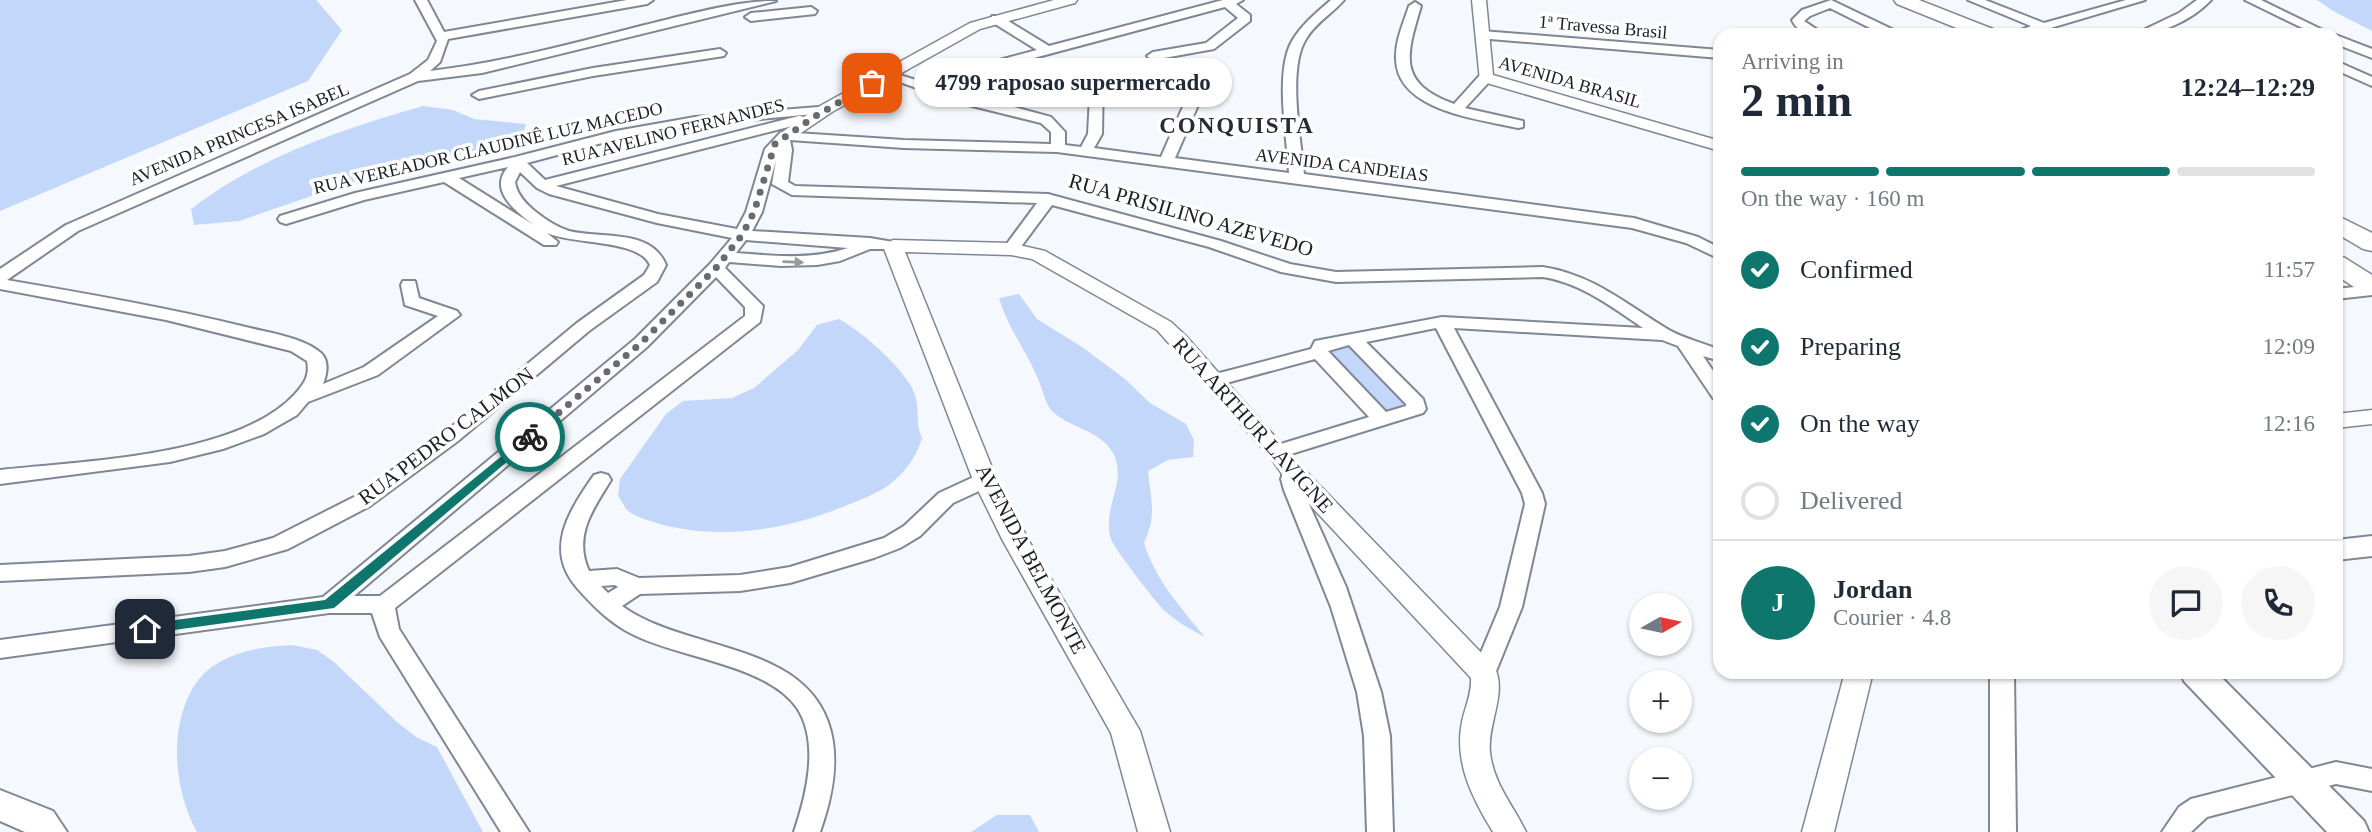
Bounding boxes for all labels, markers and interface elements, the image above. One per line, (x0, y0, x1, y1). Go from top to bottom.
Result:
street label: 1ª Travessa Brasil (1538, 11, 1668, 43)
text: Arriving in (1741, 49, 1844, 74)
street label: AVENIDA BRASIL (1497, 52, 1643, 112)
pin (842, 53, 902, 113)
callout: 4799 raposao supermercado (914, 58, 1232, 108)
icon: bag (853, 64, 891, 102)
text: 4799 raposao supermercado (935, 70, 1211, 95)
text: 12:24–12:29 (2181, 73, 2315, 102)
text: 2 min (1741, 75, 1852, 126)
street label: AVENIDA PRINCESA ISABEL (126, 79, 352, 189)
street label: RUA AVELINO FERNANDES (560, 95, 786, 169)
street label: RUA VEREADOR CLAUDINÊ LUZ MACEDO (311, 97, 665, 198)
district label: CONQUISTA (1159, 113, 1315, 138)
street label: AVENIDA CANDEIAS (1254, 144, 1430, 186)
street label: RUA PRISILINO AZEVEDO (1066, 169, 1316, 261)
text: On the way · 160 m (1741, 186, 1924, 211)
icon: check (1741, 251, 1779, 289)
text: Confirmed (1800, 255, 1913, 284)
one-way arrow (782, 257, 804, 268)
text: 11:57 (2263, 257, 2315, 282)
icon: check (1741, 328, 1779, 366)
street label: RUA ARTHUR LAVIGNE (1168, 332, 1338, 518)
text: Preparing (1800, 332, 1901, 361)
text: 12:09 (2263, 334, 2315, 359)
street label: RUA PEDRO CALMON (354, 362, 538, 510)
courier (495, 402, 565, 472)
icon: check (1741, 405, 1779, 443)
text: On the way (1800, 409, 1920, 438)
text: 12:16 (2263, 411, 2315, 436)
icon: bike (511, 418, 549, 456)
street label: AVENIDA BELMONTE (971, 460, 1091, 658)
text: Delivered (1800, 486, 1903, 515)
button: chat (2149, 566, 2223, 640)
button: phone (2241, 566, 2315, 640)
text: Jordan (1833, 575, 1912, 604)
text: J (1772, 588, 1785, 617)
north arrow (1629, 593, 1692, 656)
map controls (1629, 593, 1692, 810)
pin (115, 599, 175, 659)
text: Courier · 4.8 (1833, 605, 1951, 630)
icon: home (126, 610, 164, 648)
button: + (1629, 670, 1692, 733)
button: − (1629, 747, 1692, 810)

